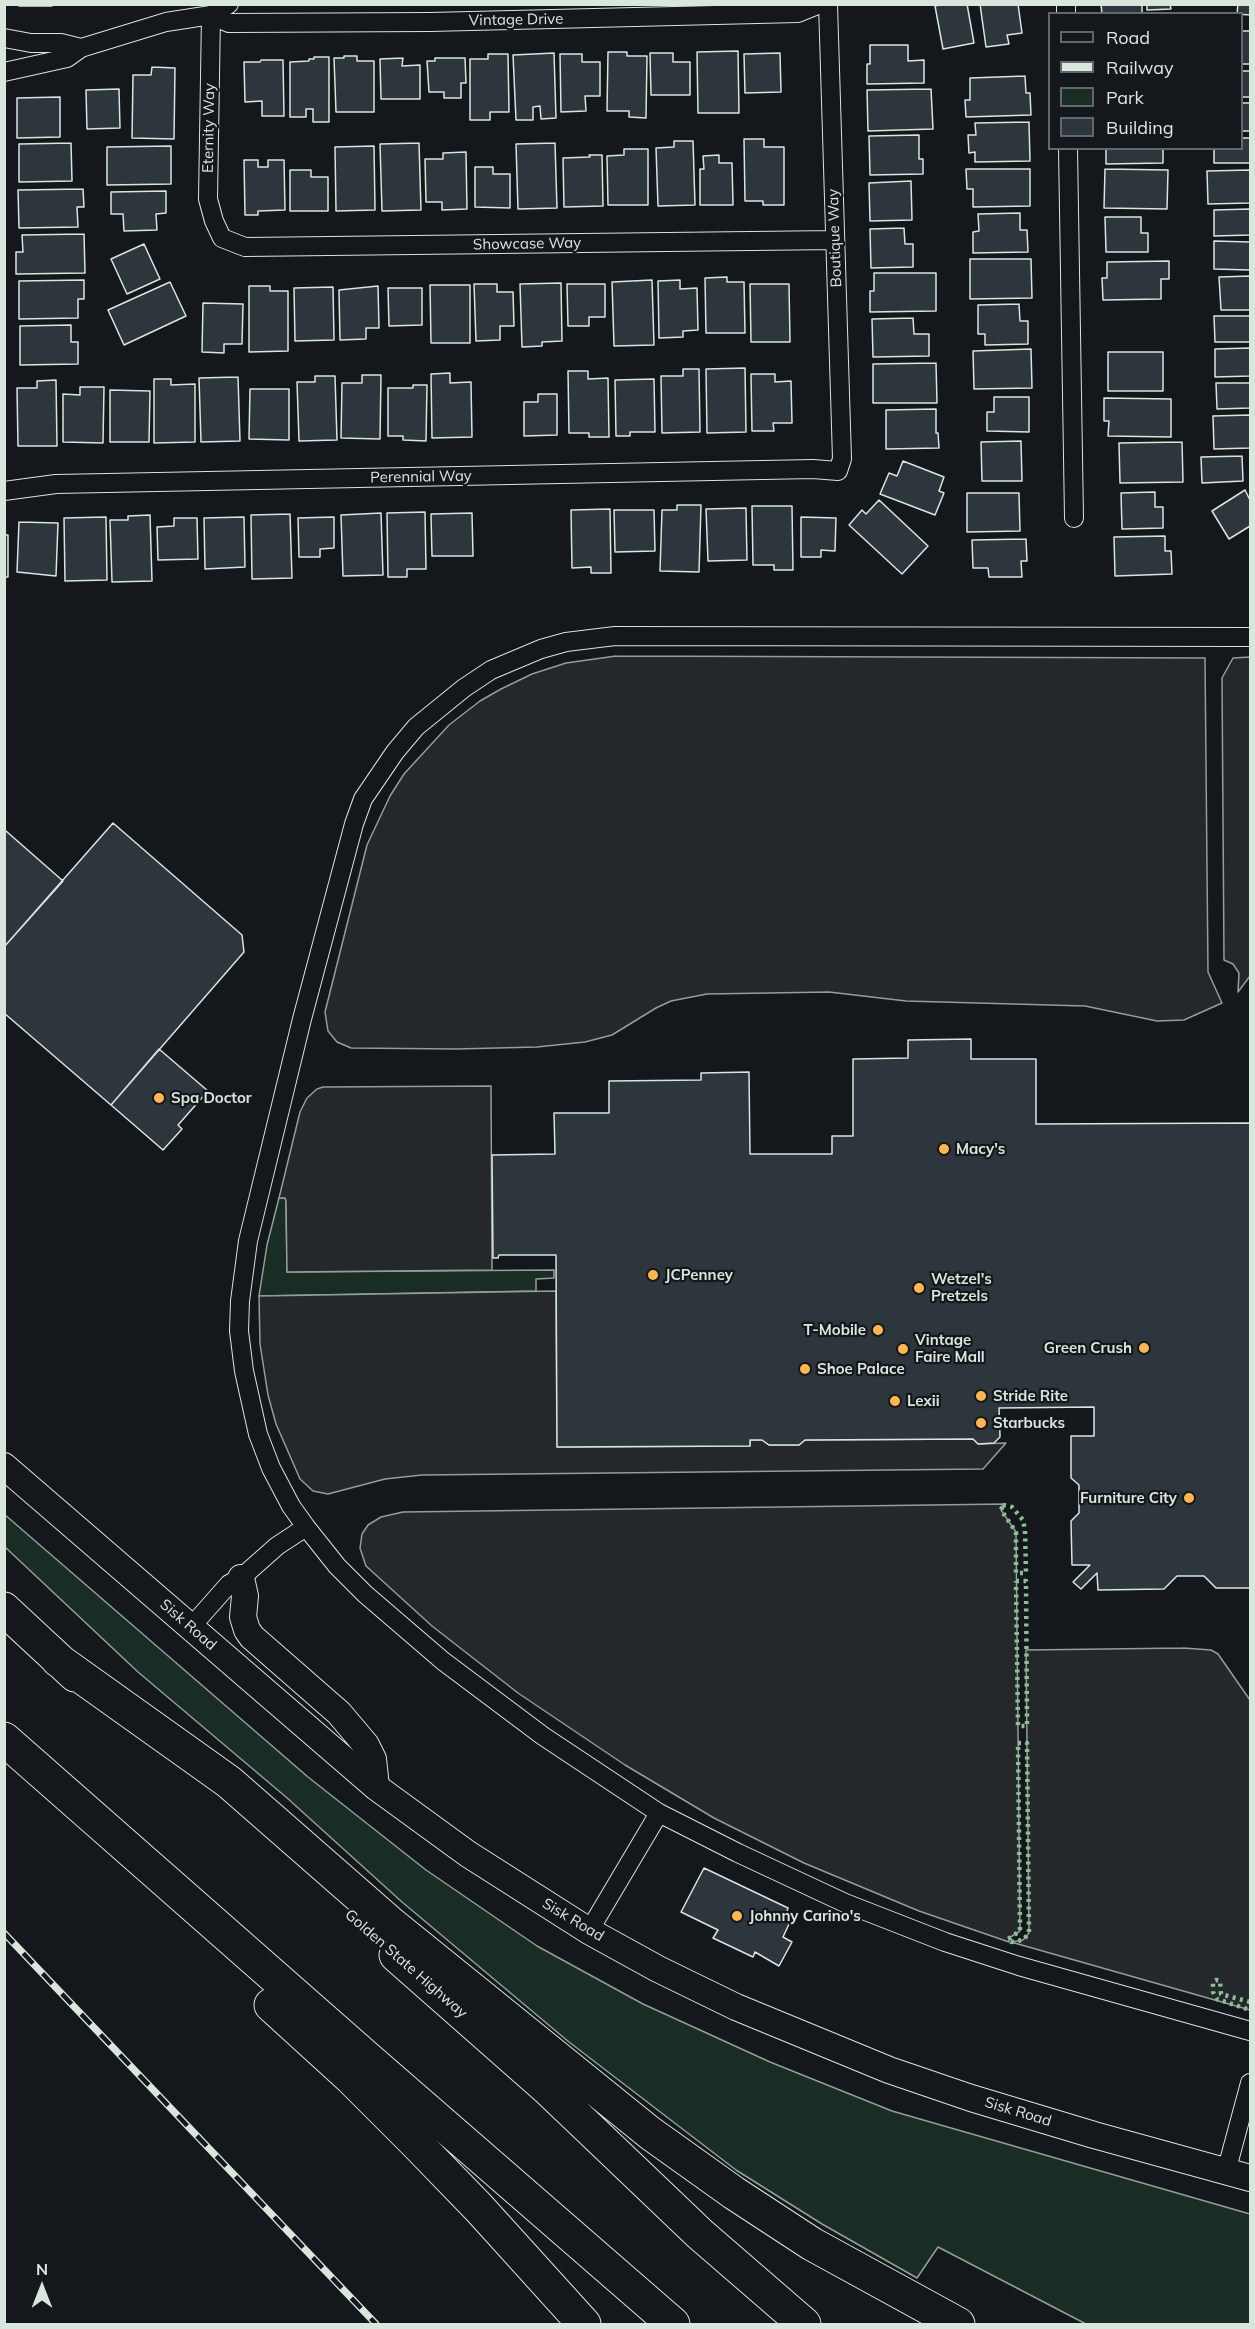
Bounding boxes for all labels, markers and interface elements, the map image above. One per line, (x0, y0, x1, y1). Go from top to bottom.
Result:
street label: Vintage Drive (469, 10, 563, 30)
legend (1048, 12, 1243, 150)
text: Road (1106, 26, 1150, 49)
text: Railway (1106, 56, 1174, 79)
street label: Eternity Way (199, 83, 219, 173)
text: Park (1106, 86, 1144, 109)
text: Building (1106, 116, 1174, 139)
street label: Boutique Way (824, 188, 846, 288)
street label: Showcase Way (473, 234, 581, 254)
street label: Perennial Way (370, 467, 472, 487)
place label: Spa Doctor (171, 1089, 252, 1107)
marker: Spa Doctor (152, 1091, 166, 1105)
place label: Macy's (956, 1140, 1005, 1158)
marker: Macy's (937, 1142, 951, 1156)
place label: JCPenney (665, 1266, 733, 1284)
marker: JCPenney (646, 1268, 660, 1282)
place label: Wetzel's Pretzels (931, 1270, 992, 1305)
marker: Wetzel's Pretzels (912, 1281, 926, 1295)
place label: T-Mobile (804, 1321, 866, 1339)
marker: T-Mobile (871, 1323, 885, 1337)
place label: Vintage Faire Mall (915, 1331, 985, 1366)
place label: Green Crush (1044, 1339, 1132, 1357)
marker: Green Crush (1137, 1341, 1151, 1355)
marker: Vintage Faire Mall (896, 1342, 910, 1356)
place label: Shoe Palace (817, 1360, 905, 1378)
marker: Shoe Palace (798, 1362, 812, 1376)
place label: Stride Rite (993, 1387, 1068, 1405)
marker: Stride Rite (974, 1389, 988, 1403)
place label: Lexii (907, 1392, 940, 1410)
marker: Lexii (888, 1394, 902, 1408)
place label: Starbucks (993, 1414, 1065, 1432)
marker: Starbucks (974, 1416, 988, 1430)
place label: Furniture City (1080, 1489, 1177, 1507)
marker: Furniture City (1182, 1491, 1196, 1505)
street label: Sisk Road (156, 1596, 220, 1654)
street label: Sisk Road (539, 1895, 607, 1945)
street label: Golden State Highway (341, 1906, 471, 2022)
place label: Johnny Carino's (749, 1907, 861, 1925)
marker: Johnny Carino's (730, 1909, 744, 1923)
street label: Sisk Road (982, 2093, 1054, 2131)
north arrow (12, 2257, 72, 2317)
text: N (36, 2259, 48, 2279)

